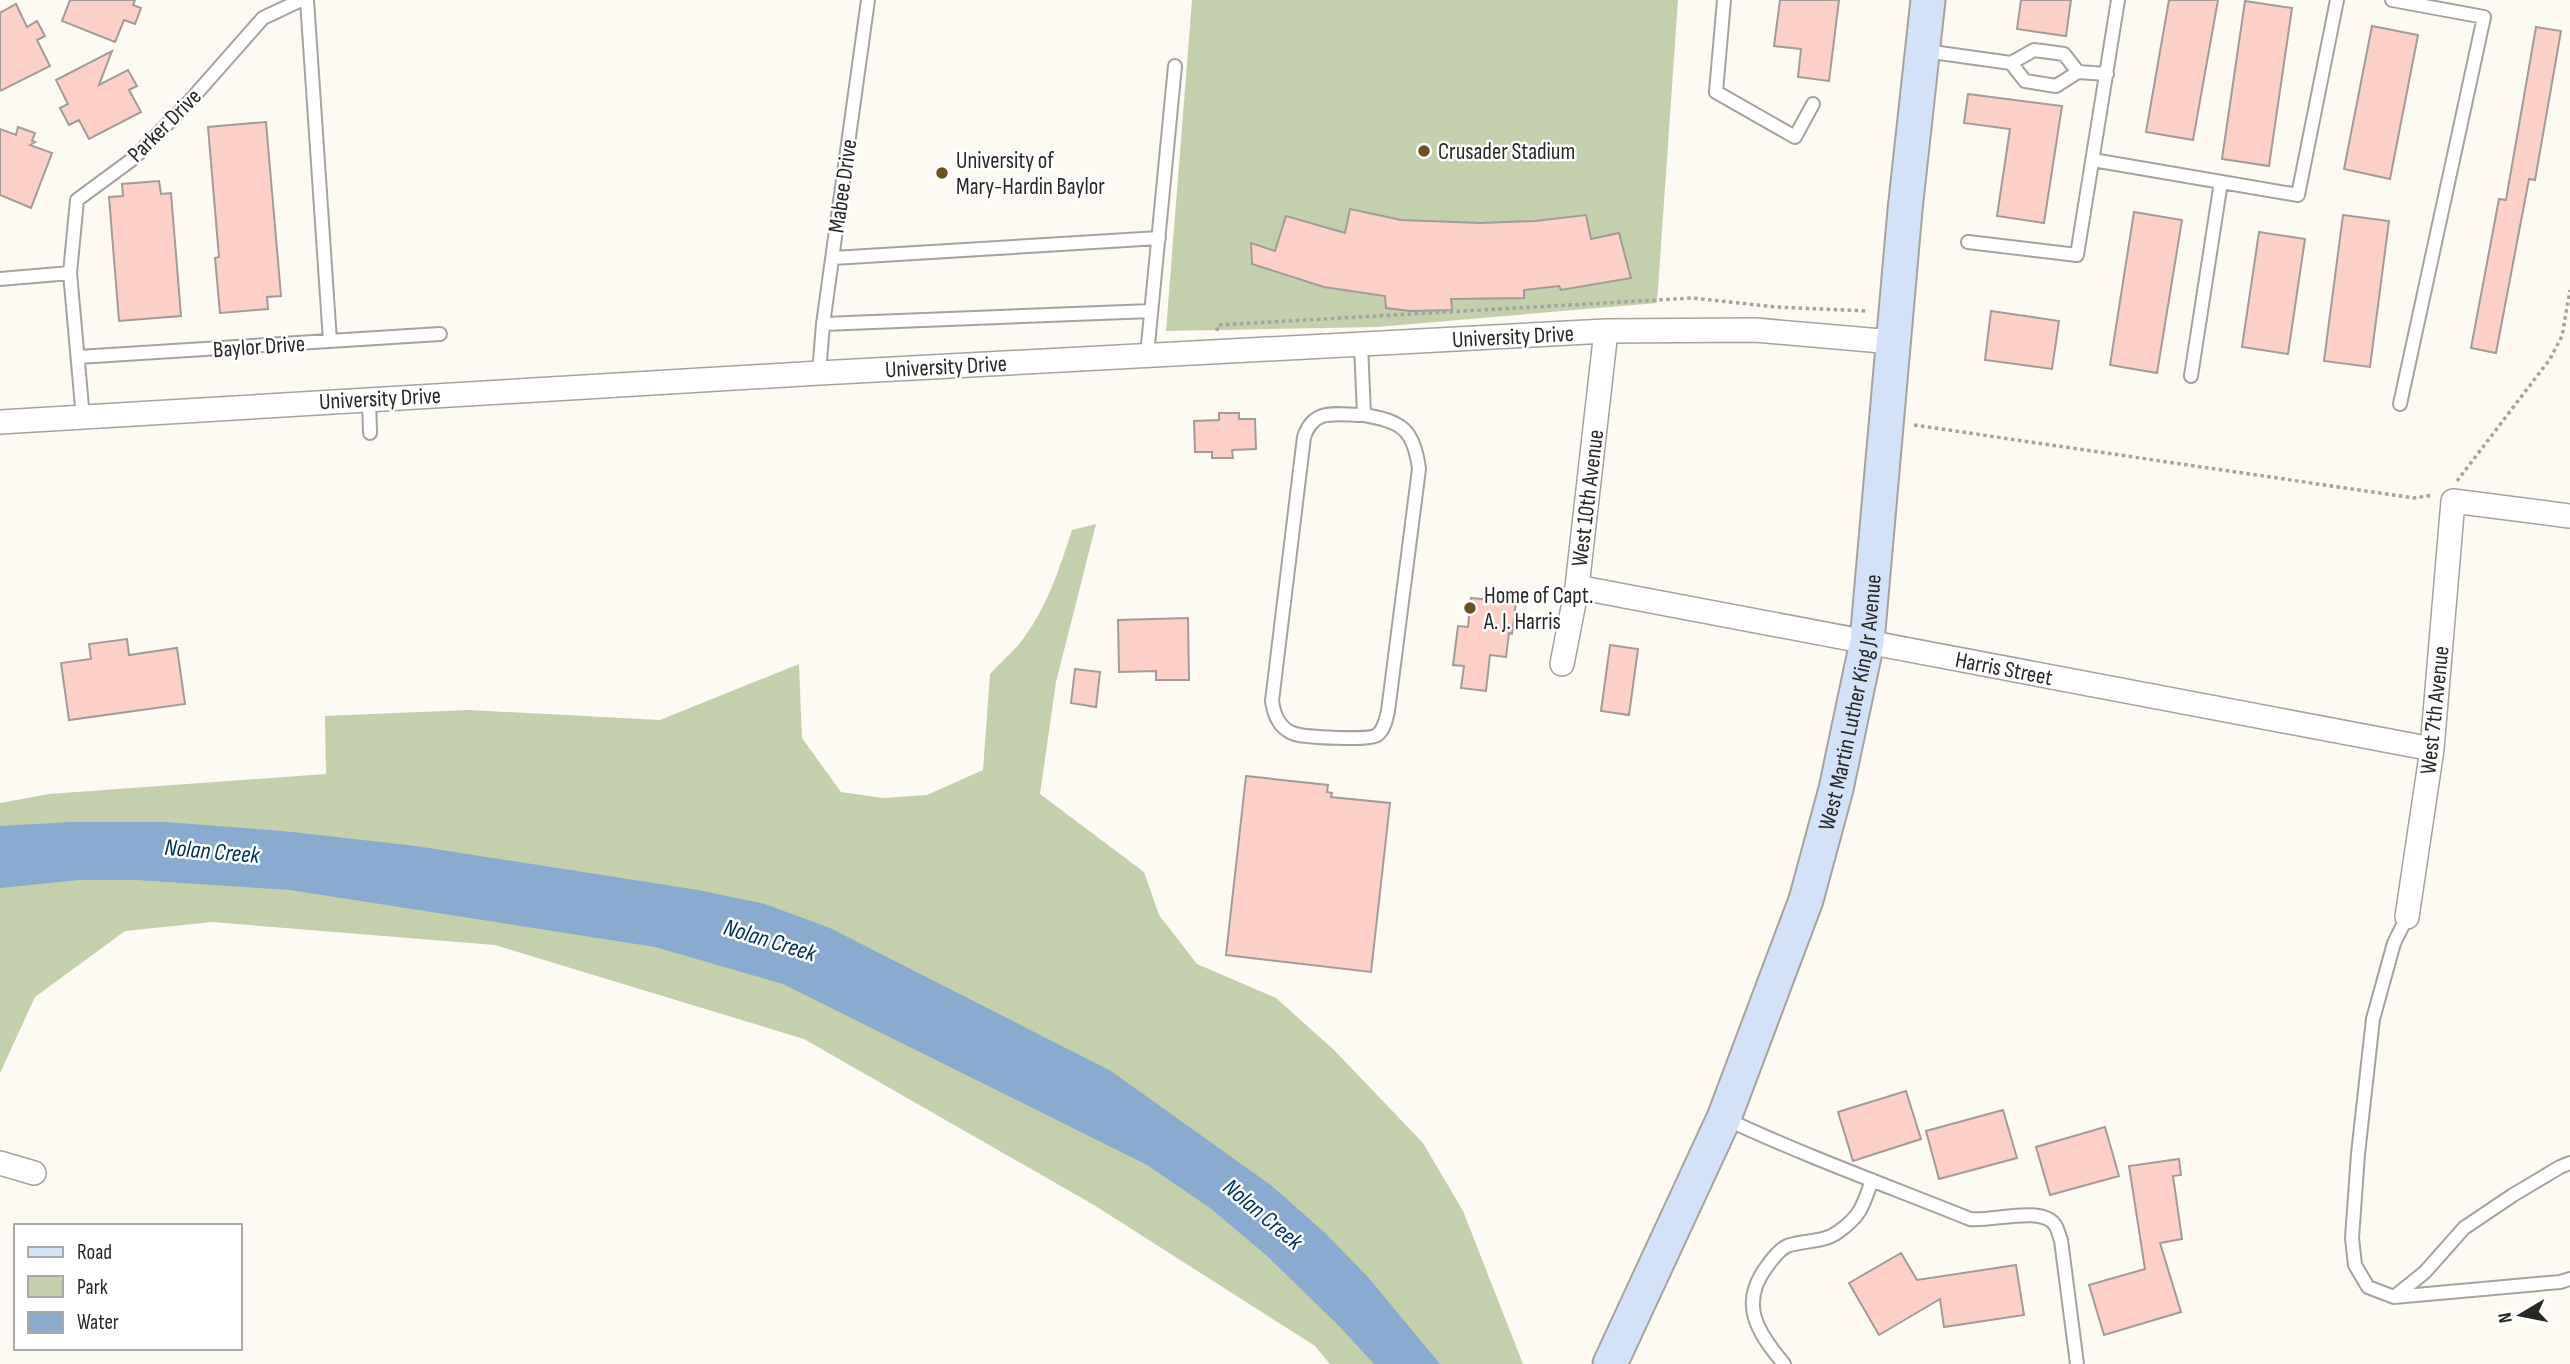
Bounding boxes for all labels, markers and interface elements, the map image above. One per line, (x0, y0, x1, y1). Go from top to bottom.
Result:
street label: Parker Drive (122, 83, 207, 168)
street label: Mabee Drive (823, 137, 863, 235)
place label: Crusader Stadium (1438, 138, 1575, 166)
marker: Crusader Stadium (1416, 143, 1432, 159)
place label: University of Mary-Hardin Baylor (956, 147, 1105, 201)
marker: University of Mary-Hardin Baylor (934, 165, 950, 181)
street label: University Drive (1451, 320, 1575, 354)
street label: Baylor Drive (212, 330, 306, 364)
street label: University Drive (884, 350, 1008, 384)
street label: University Drive (318, 382, 442, 416)
street label: West 10th Avenue (1566, 428, 1610, 568)
street label: West Martin Luther King Jr Avenue (1812, 573, 1888, 834)
place label: Home of Capt. A. J. Harris (1483, 582, 1593, 636)
marker: Home of Capt. A. J. Harris (1462, 600, 1478, 616)
street label: West 7th Avenue (2414, 645, 2456, 776)
street label: Harris Street (1953, 646, 2055, 692)
water label: Nolan Creek (163, 833, 262, 870)
water label: Nolan Creek (720, 913, 821, 969)
water label: Nolan Creek (1217, 1173, 1309, 1257)
legend (14, 1224, 242, 1350)
text: Road (77, 1240, 112, 1265)
text: Park (77, 1275, 108, 1300)
north arrow (2486, 1280, 2556, 1350)
text: Water (77, 1310, 119, 1335)
text: N (2494, 1311, 2518, 1325)

